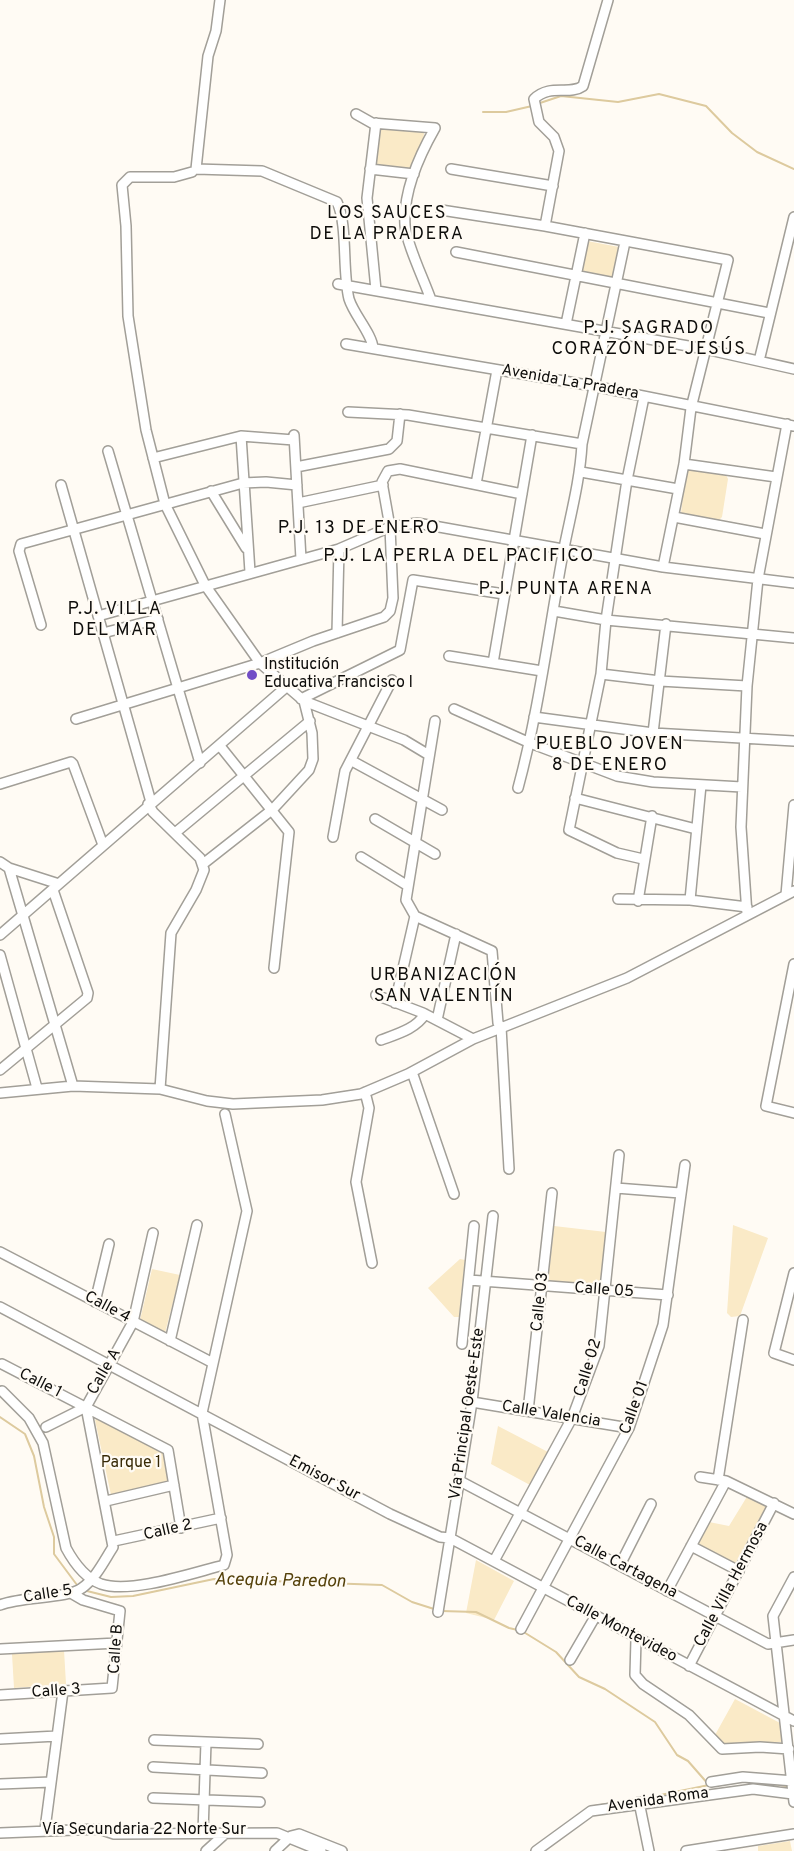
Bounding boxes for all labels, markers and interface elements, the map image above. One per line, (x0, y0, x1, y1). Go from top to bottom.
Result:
district label: LOS SAUCES DE LA PRADERA (310, 203, 464, 246)
district label: P.J. SAGRADO CORAZÓN DE JESÚS (551, 318, 747, 360)
street label: Avenida La Pradera (500, 361, 640, 405)
district label: P.J. 13 DE ENERO (278, 518, 440, 540)
district label: P.J. LA PERLA DEL PACIFICO (323, 546, 595, 568)
district label: P.J. PUNTA ARENA (479, 579, 653, 601)
district label: P.J. VILLA DEL MAR (68, 599, 162, 642)
place label: Institución Educativa Francisco I (264, 656, 413, 694)
marker: Institución Educativa Francisco I (245, 668, 259, 682)
district label: PUEBLO JOVEN 8 DE ENERO (536, 734, 684, 777)
district label: URBANIZACIÓN SAN VALENTÍN (370, 965, 518, 1008)
street label: Calle 03 (528, 1271, 554, 1333)
street label: Calle 05 (574, 1279, 634, 1303)
street label: Calle 4 (81, 1288, 133, 1328)
street label: Vía Principal Oeste-Este (446, 1327, 490, 1501)
street label: Calle 02 (571, 1337, 607, 1399)
street label: Calle A (84, 1345, 126, 1399)
street label: Calle 1 (15, 1365, 65, 1403)
street label: Calle 01 (616, 1379, 654, 1437)
street label: Calle Valencia (500, 1398, 602, 1432)
street label: Emisor Sur (285, 1452, 363, 1506)
park label: Parque 1 (101, 1454, 161, 1474)
street label: Calle 2 (142, 1516, 194, 1546)
street label: Calle Villa Hermosa (691, 1519, 773, 1651)
street label: Calle Cartagena (570, 1533, 680, 1603)
water label: Acequia Paredon (214, 1570, 346, 1594)
street label: Calle 5 (22, 1582, 74, 1608)
street label: Calle Montevideo (562, 1593, 680, 1667)
street label: Calle B (106, 1623, 128, 1675)
street label: Calle 3 (31, 1681, 81, 1703)
street label: Avenida Roma (606, 1784, 710, 1818)
street label: Vía Secundaria 22 Norte Sur (42, 1821, 246, 1841)

